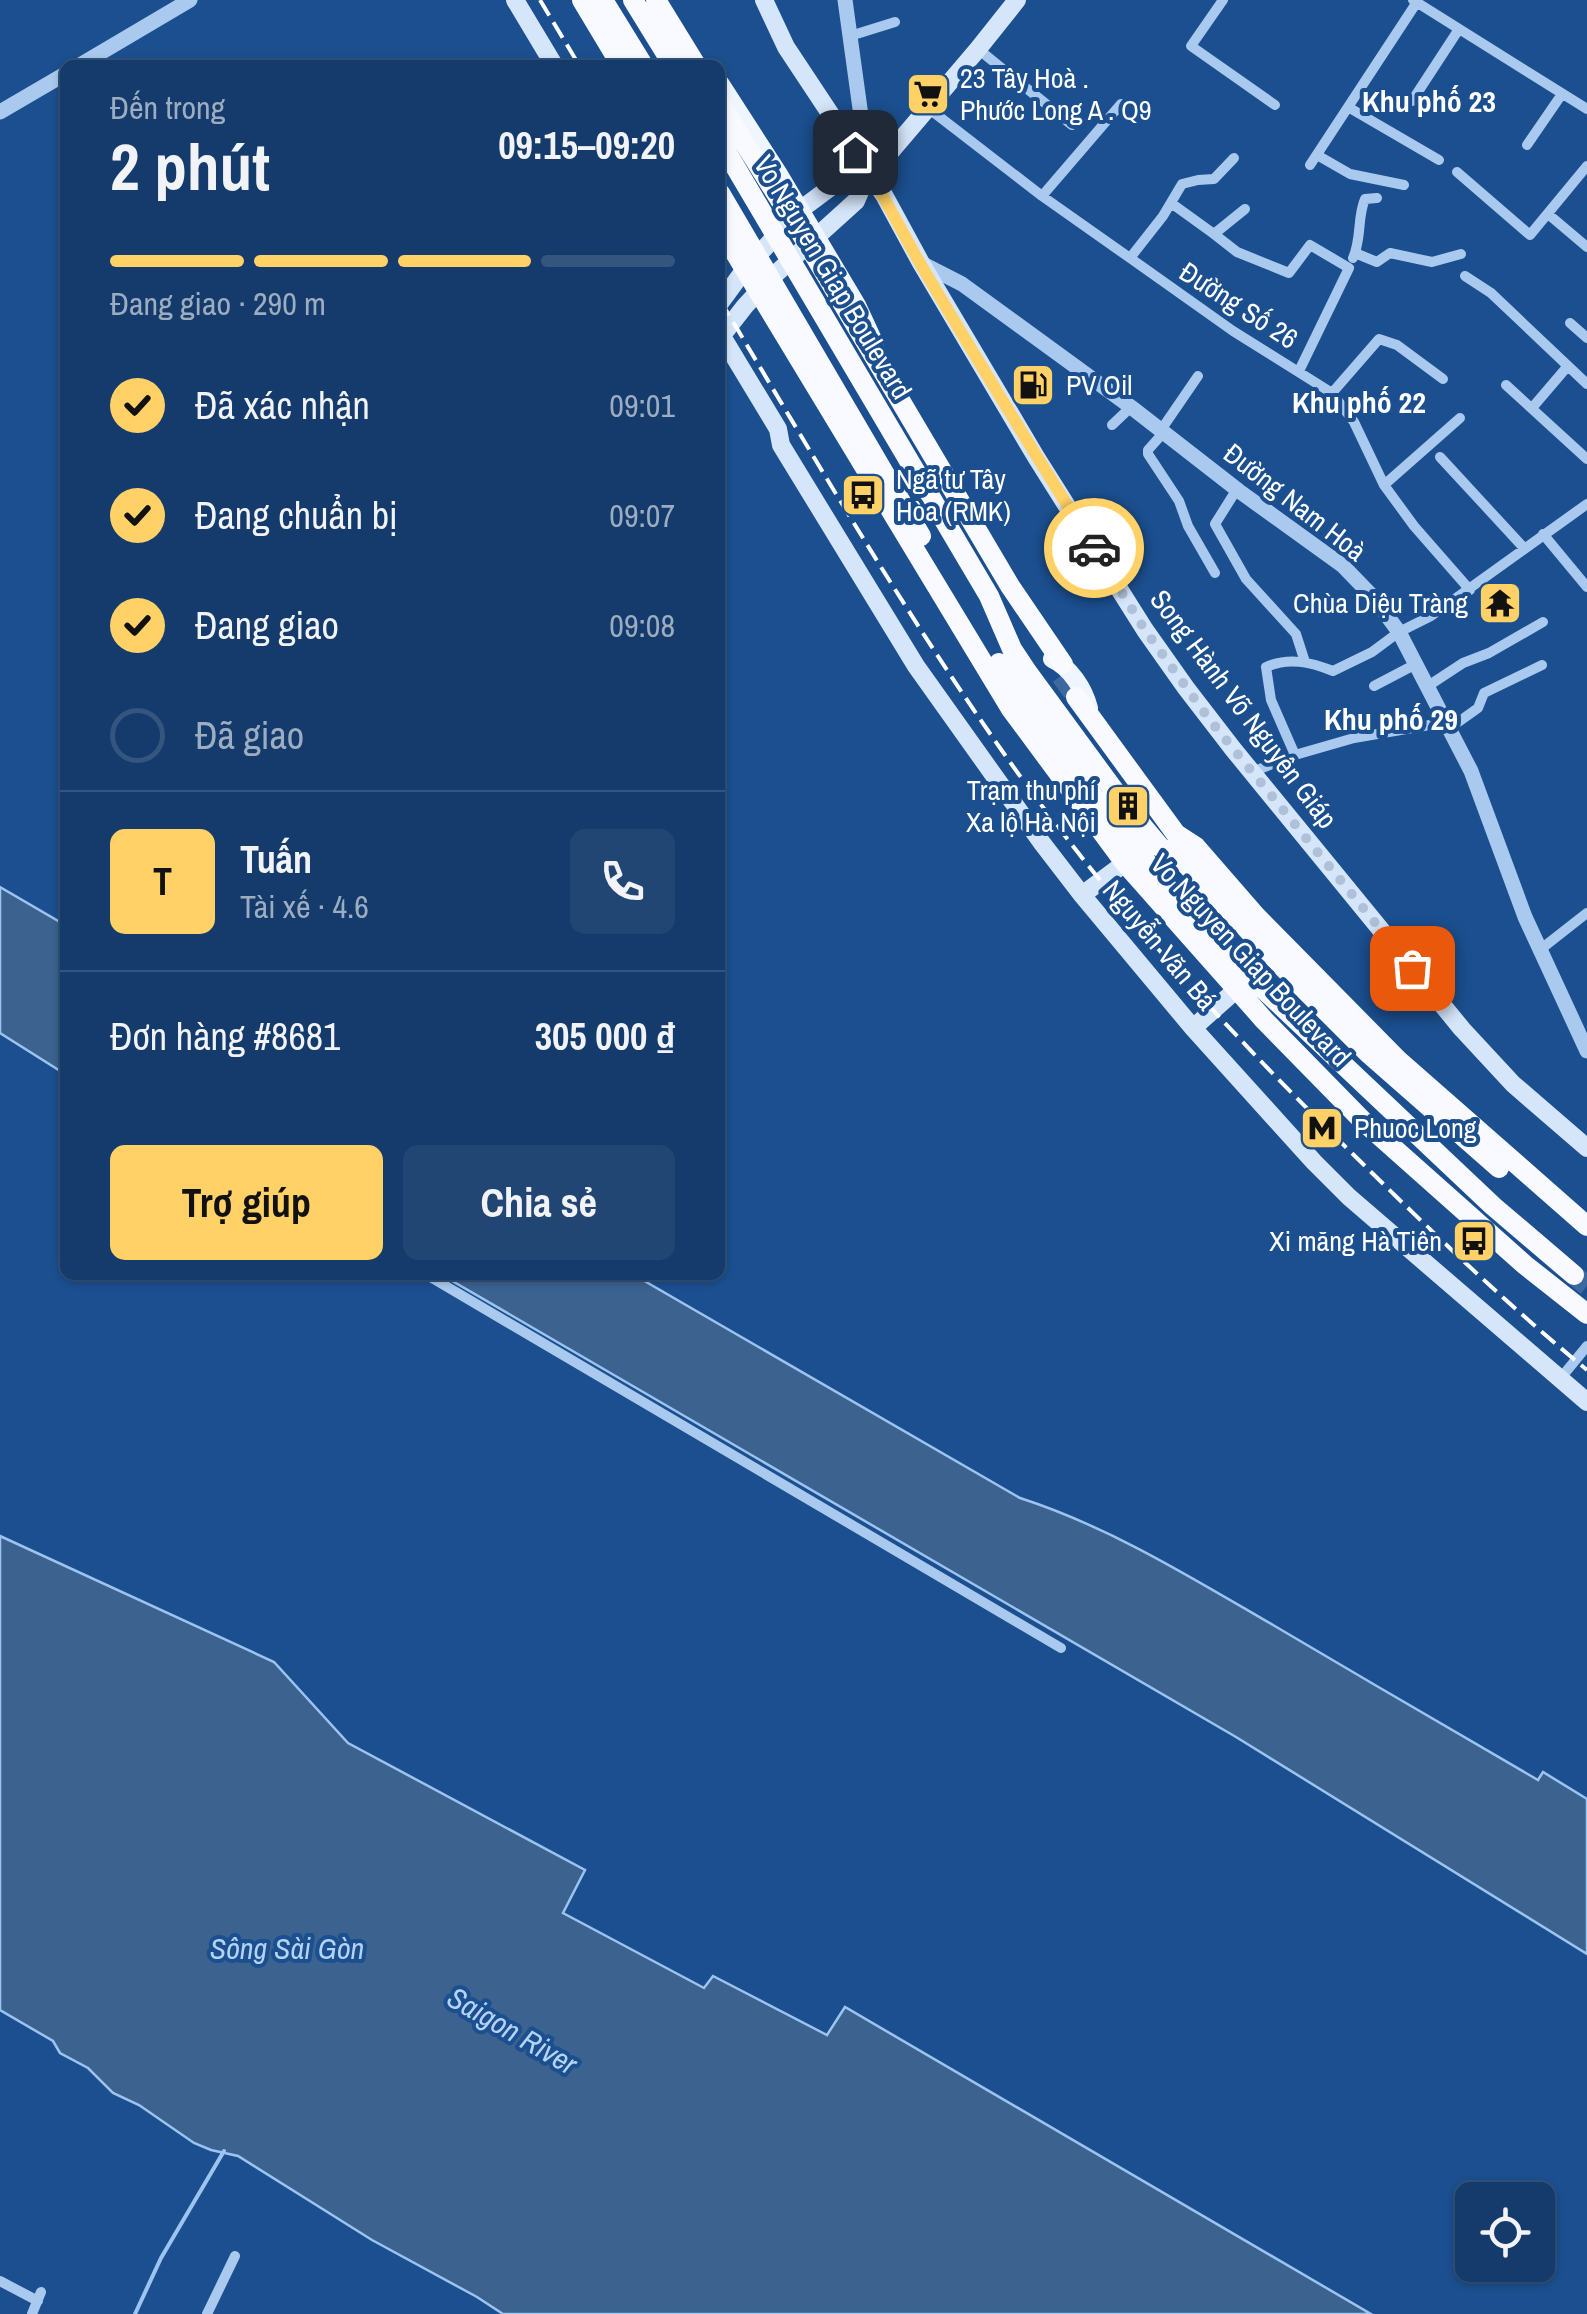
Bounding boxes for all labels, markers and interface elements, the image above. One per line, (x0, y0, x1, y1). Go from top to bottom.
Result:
place label: 23 Tây Hoà . Phước Long A . Q9 (960, 59, 1152, 129)
supermarket icon: 23 Tây Hoà . Phước Long A . Q9 (905, 71, 951, 117)
district label: Khu phố 23 (1362, 81, 1496, 121)
text: Đến trong (110, 86, 225, 129)
pin (813, 110, 898, 195)
text: 09:15–09:20 (498, 120, 675, 171)
text: 2 phút (110, 123, 270, 210)
icon: home (828, 125, 883, 180)
street label: Vo Nguyen Giap Boulevard (745, 148, 921, 406)
street label: Đường Số 26 (1172, 253, 1306, 357)
text: Đang giao · 290 m (110, 282, 326, 325)
fuel station icon: PV Oil (1010, 362, 1056, 408)
place label: PV Oil (1066, 366, 1132, 404)
icon: check (110, 378, 165, 433)
text: Đã xác nhận (195, 380, 370, 431)
district label: Khu phố 22 (1292, 382, 1426, 422)
text: 09:01 (609, 384, 675, 427)
street label: Đường Nam Hoà (1216, 434, 1374, 570)
place label: Ngã tư Tây Hòa (RMK) (896, 460, 1011, 530)
bus stop icon: Ngã tư Tây Hòa (RMK) (840, 472, 886, 518)
icon: check (110, 488, 165, 543)
text: Đang chuẩn bị (195, 490, 398, 541)
text: 09:07 (609, 494, 675, 537)
courier (1044, 498, 1144, 598)
icon: car (1067, 521, 1122, 576)
temple icon: Chùa Diệu Tràng (1477, 580, 1523, 626)
street label: Song Hành Võ Nguyên Giáp (1142, 582, 1346, 836)
place label: Chùa Diệu Tràng (1293, 584, 1468, 622)
icon: check (110, 598, 165, 653)
text: Đang giao (195, 600, 339, 651)
text: 09:08 (609, 604, 675, 647)
district label: Khu phố 29 (1324, 699, 1458, 739)
text: Đã giao (195, 710, 304, 761)
place label: Trạm thu phí Xa lộ Hà Nội (966, 771, 1097, 841)
building icon: Trạm thu phí Xa lộ Hà Nội (1105, 783, 1151, 829)
button: phone (570, 829, 675, 934)
text: Tuấn (240, 834, 312, 885)
street label: Vo Nguyen Giap Boulevard (1142, 845, 1360, 1075)
text: T (153, 856, 172, 907)
street label: Nguyễn Văn Bá (1094, 872, 1226, 1018)
text: Tài xế · 4.6 (240, 885, 369, 928)
pin (1370, 926, 1455, 1011)
icon: bag (1385, 941, 1440, 996)
text: Đơn hàng #8681 (110, 1011, 340, 1062)
text: 305 000 ₫ (535, 1011, 675, 1062)
metro station icon: Phuoc Long (1299, 1105, 1345, 1151)
place label: Phuoc Long (1354, 1109, 1477, 1147)
button: Trợ giúp (110, 1145, 383, 1260)
button: Chia sẻ (403, 1145, 675, 1260)
bus stop icon: Xi măng Hà Tiên (1451, 1218, 1497, 1264)
place label: Xi măng Hà Tiên (1269, 1222, 1442, 1260)
water label: Sông Sài Gòn (210, 1928, 364, 1968)
water label: Saigon River (440, 1977, 585, 2084)
map controls (1455, 2182, 1555, 2282)
button: locate (1455, 2182, 1555, 2282)

